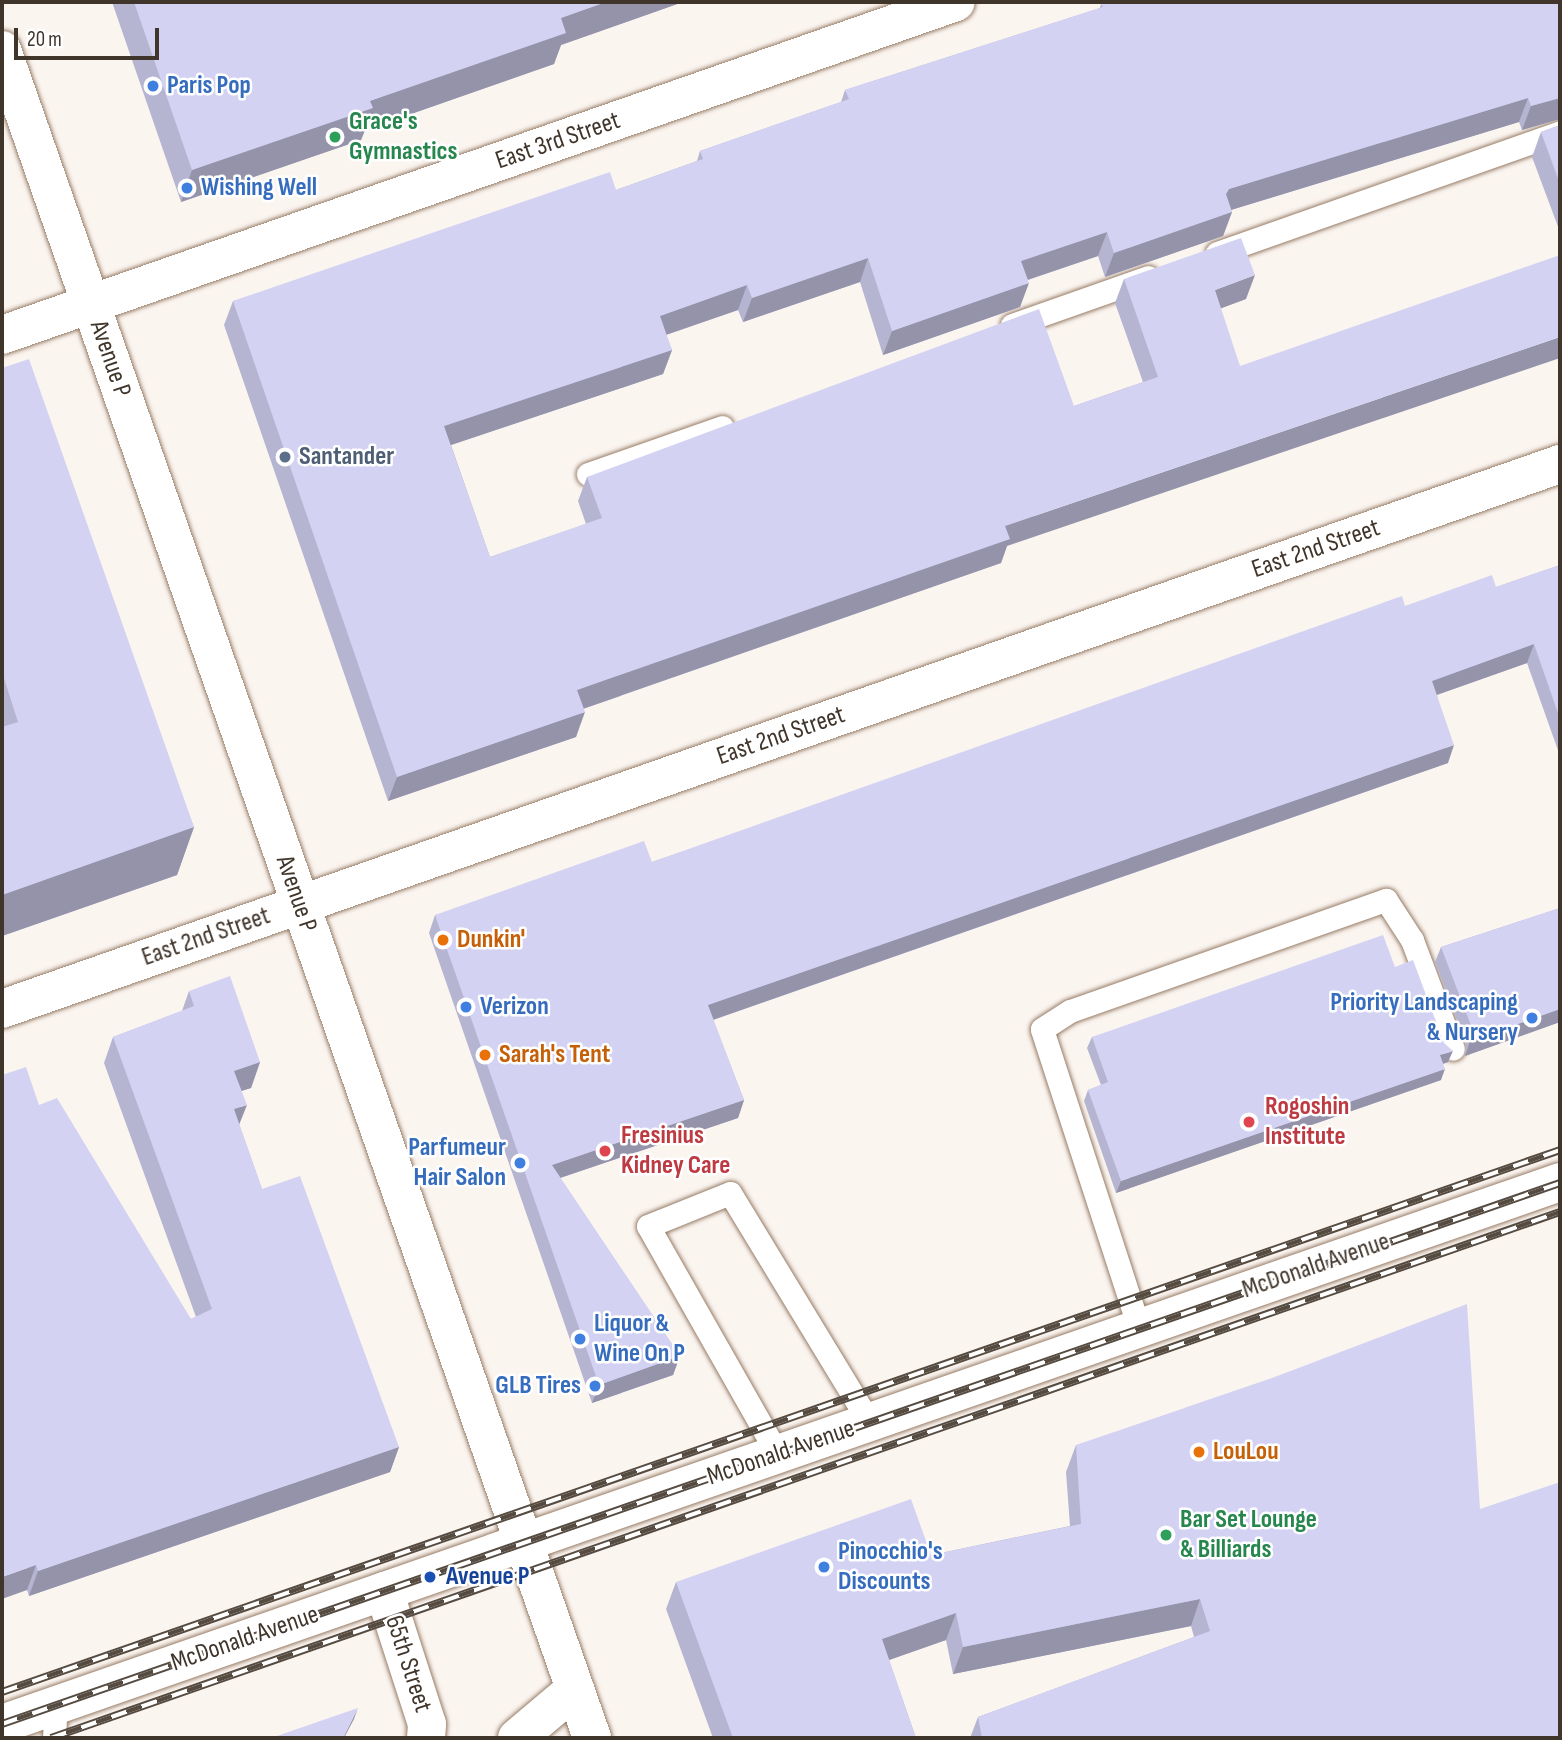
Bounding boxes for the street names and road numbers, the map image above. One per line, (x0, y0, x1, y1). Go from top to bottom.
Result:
street label: East 3rd Street (492, 105, 624, 177)
street label: Avenue P (82, 317, 138, 401)
street label: East 2nd Street (1248, 513, 1384, 585)
street label: East 2nd Street (713, 700, 849, 772)
street label: Avenue P (268, 852, 324, 936)
street label: East 2nd Street (138, 901, 274, 973)
street label: McDonald Avenue (1238, 1226, 1394, 1306)
street label: McDonald Avenue (703, 1413, 859, 1493)
street label: McDonald Avenue (167, 1599, 323, 1679)
street label: 65th Street (378, 1612, 438, 1716)

